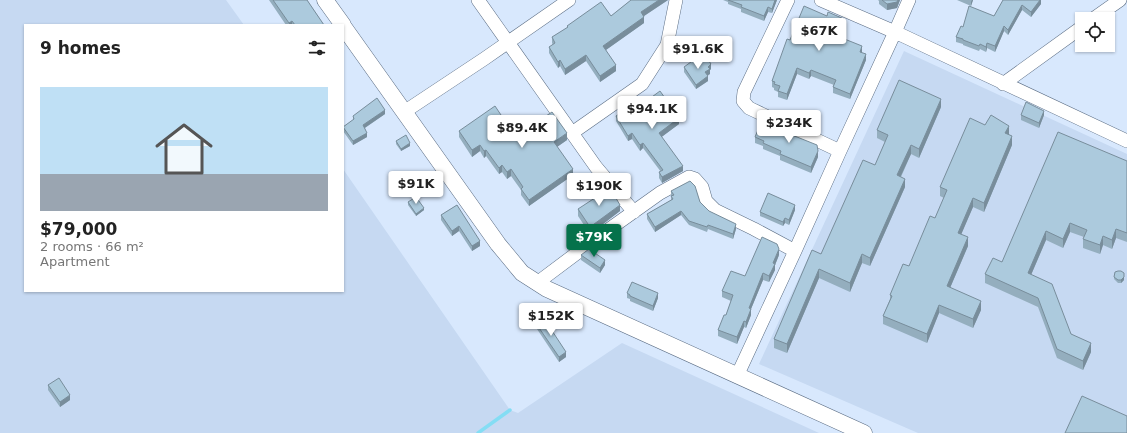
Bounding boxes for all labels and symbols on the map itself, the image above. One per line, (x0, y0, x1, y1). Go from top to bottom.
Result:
pin: $67K (795, 18, 843, 52)
pin: $91.6K (665, 36, 731, 70)
pin: $94.1K (619, 96, 685, 130)
pin: $234K (761, 110, 817, 144)
pin: $89.4K (489, 115, 555, 149)
pin: $91K (392, 171, 440, 205)
pin: $190K (571, 173, 627, 207)
pin: $79K (570, 224, 618, 258)
pin: $152K (523, 303, 579, 337)

